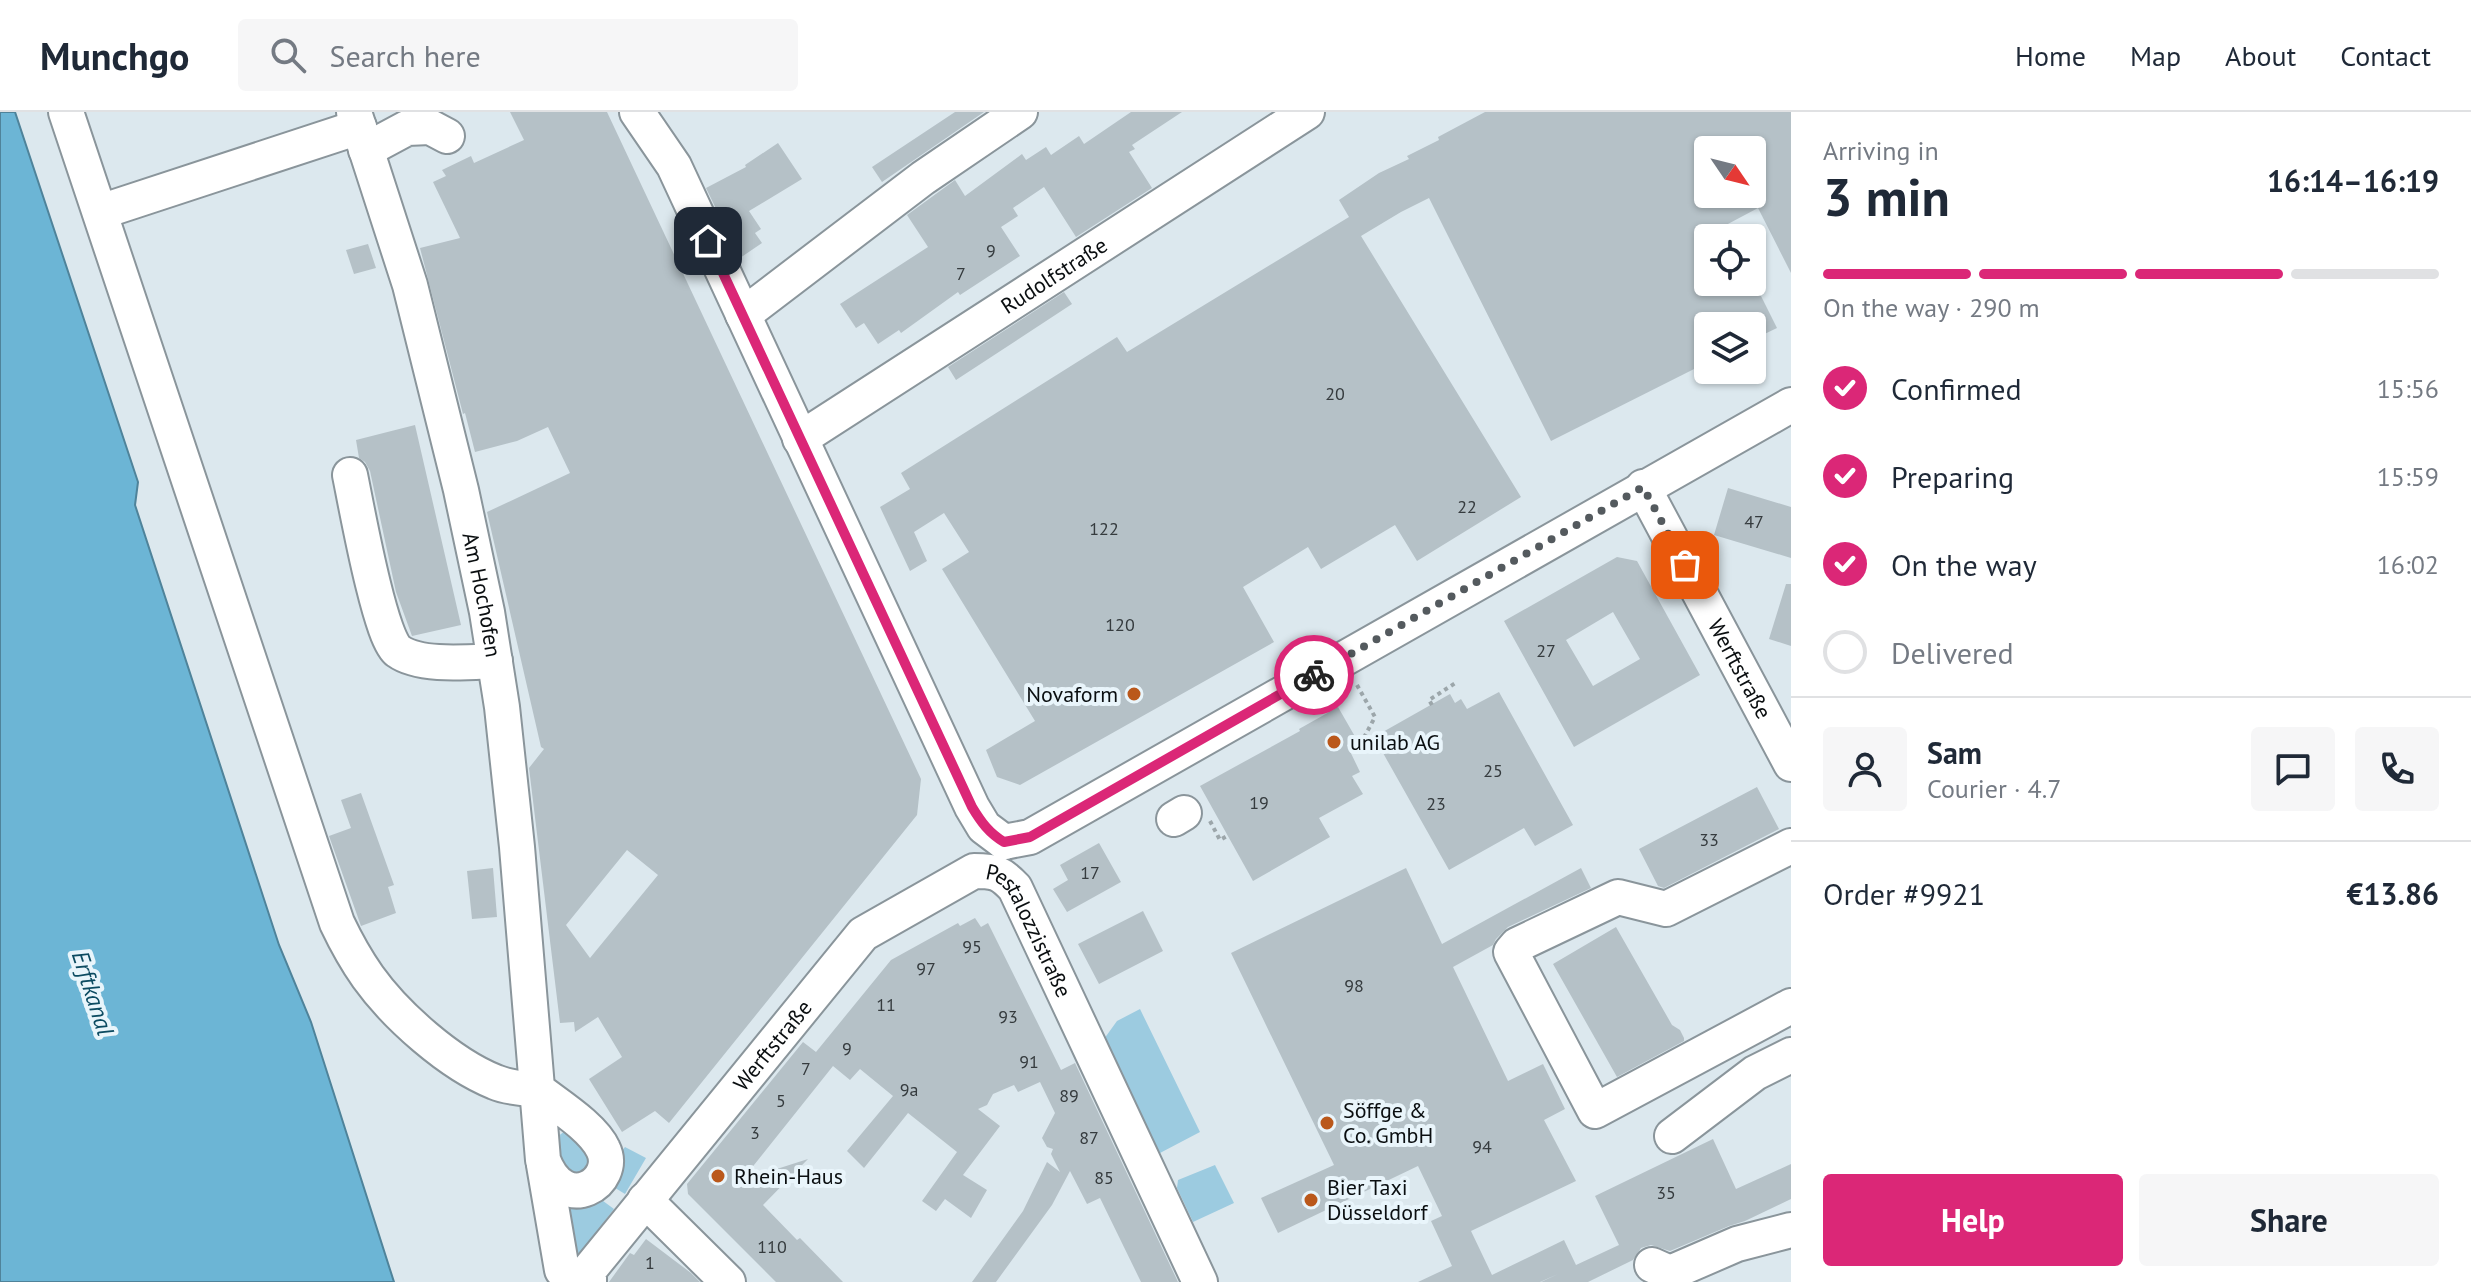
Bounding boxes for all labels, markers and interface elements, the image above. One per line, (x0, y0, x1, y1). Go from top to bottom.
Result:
search box (238, 19, 798, 91)
text: Munchgo (40, 31, 190, 80)
icon: search (266, 33, 310, 77)
text: Search here (330, 36, 481, 75)
text: Home (2015, 37, 2086, 74)
text: Map (2130, 37, 2181, 74)
text: About (2225, 37, 2296, 74)
text: Contact (2340, 37, 2431, 74)
text: Arriving in (1823, 134, 1939, 167)
north arrow (1694, 136, 1766, 208)
map controls (1694, 136, 1766, 384)
text: 16:14–16:19 (2267, 161, 2439, 200)
text: 3 min (1823, 163, 1950, 230)
pin (674, 207, 742, 275)
icon: home (686, 219, 730, 263)
button: locate (1694, 224, 1766, 296)
street label: Rudolfstraße (995, 231, 1112, 320)
house number: 9 (986, 239, 996, 262)
house number: 7 (956, 262, 966, 285)
text: On the way · 290 m (1823, 291, 2040, 324)
button: layers (1694, 312, 1766, 384)
icon: check (1823, 366, 1867, 410)
text: Confirmed (1891, 369, 2022, 408)
text: 15:56 (2377, 372, 2439, 405)
house number: 20 (1325, 382, 1345, 405)
icon: check (1823, 454, 1867, 498)
text: Preparing (1891, 457, 2014, 496)
text: 15:59 (2377, 460, 2439, 493)
house number: 22 (1457, 495, 1477, 518)
house number: 47 (1744, 510, 1764, 533)
house number: 122 (1089, 517, 1119, 540)
street label: Am Hochofen (456, 530, 508, 659)
pin (1651, 531, 1719, 599)
icon: check (1823, 542, 1867, 586)
icon: bag (1663, 543, 1707, 587)
text: On the way (1891, 545, 2037, 584)
text: 16:02 (2377, 548, 2439, 581)
house number: 120 (1105, 613, 1135, 636)
street label: Werftstraße (1702, 614, 1778, 724)
text: Delivered (1891, 633, 2014, 672)
courier (1274, 635, 1354, 715)
house number: 27 (1536, 639, 1556, 662)
icon: bike (1292, 653, 1336, 697)
place label: Novaform (1026, 680, 1118, 708)
marker: Novaform (1125, 685, 1143, 703)
button: person (1823, 727, 1907, 811)
button: chat (2251, 727, 2335, 811)
button: phone (2355, 727, 2439, 811)
place label: unilab AG (1350, 728, 1440, 756)
marker: unilab AG (1325, 733, 1343, 751)
text: Sam (1927, 733, 1982, 772)
house number: 25 (1483, 759, 1503, 782)
text: Courier · 4.7 (1927, 772, 2061, 805)
house number: 19 (1249, 791, 1269, 814)
house number: 23 (1426, 792, 1446, 815)
house number: 33 (1699, 828, 1719, 851)
street label: Pestalozzistraße (984, 857, 1078, 1002)
house number: 17 (1080, 861, 1100, 884)
text: Order #9921 (1823, 874, 1985, 913)
text: €13.86 (2347, 874, 2439, 913)
house number: 95 (962, 935, 982, 958)
water label: Erftkanal (65, 947, 121, 1040)
house number: 97 (916, 957, 936, 980)
house number: 98 (1344, 974, 1364, 997)
house number: 11 (876, 993, 896, 1016)
street label: Werftstraße (727, 994, 818, 1097)
house number: 93 (998, 1005, 1018, 1028)
house number: 9 (842, 1037, 852, 1060)
house number: 91 (1019, 1050, 1039, 1073)
house number: 7 (801, 1057, 811, 1080)
house number: 9a (900, 1078, 918, 1101)
house number: 89 (1059, 1084, 1079, 1107)
house number: 5 (776, 1089, 786, 1112)
place label: Söffge & Co. GmbH (1343, 1096, 1433, 1149)
marker: Söffge & Co. GmbH (1318, 1114, 1336, 1132)
house number: 3 (750, 1121, 760, 1144)
house number: 87 (1079, 1126, 1099, 1149)
house number: 94 (1472, 1135, 1492, 1158)
place label: Rhein-Haus (734, 1162, 843, 1190)
house number: 85 (1094, 1166, 1114, 1189)
marker: Rhein-Haus (709, 1167, 727, 1185)
place label: Bier Taxi Düsseldorf (1327, 1173, 1428, 1226)
button: Help (1823, 1174, 2123, 1266)
button: Share (2139, 1174, 2439, 1266)
house number: 35 (1656, 1181, 1676, 1204)
marker: Bier Taxi Düsseldorf (1302, 1191, 1320, 1209)
house number: 110 (757, 1235, 787, 1258)
house number: 1 (645, 1251, 655, 1274)

